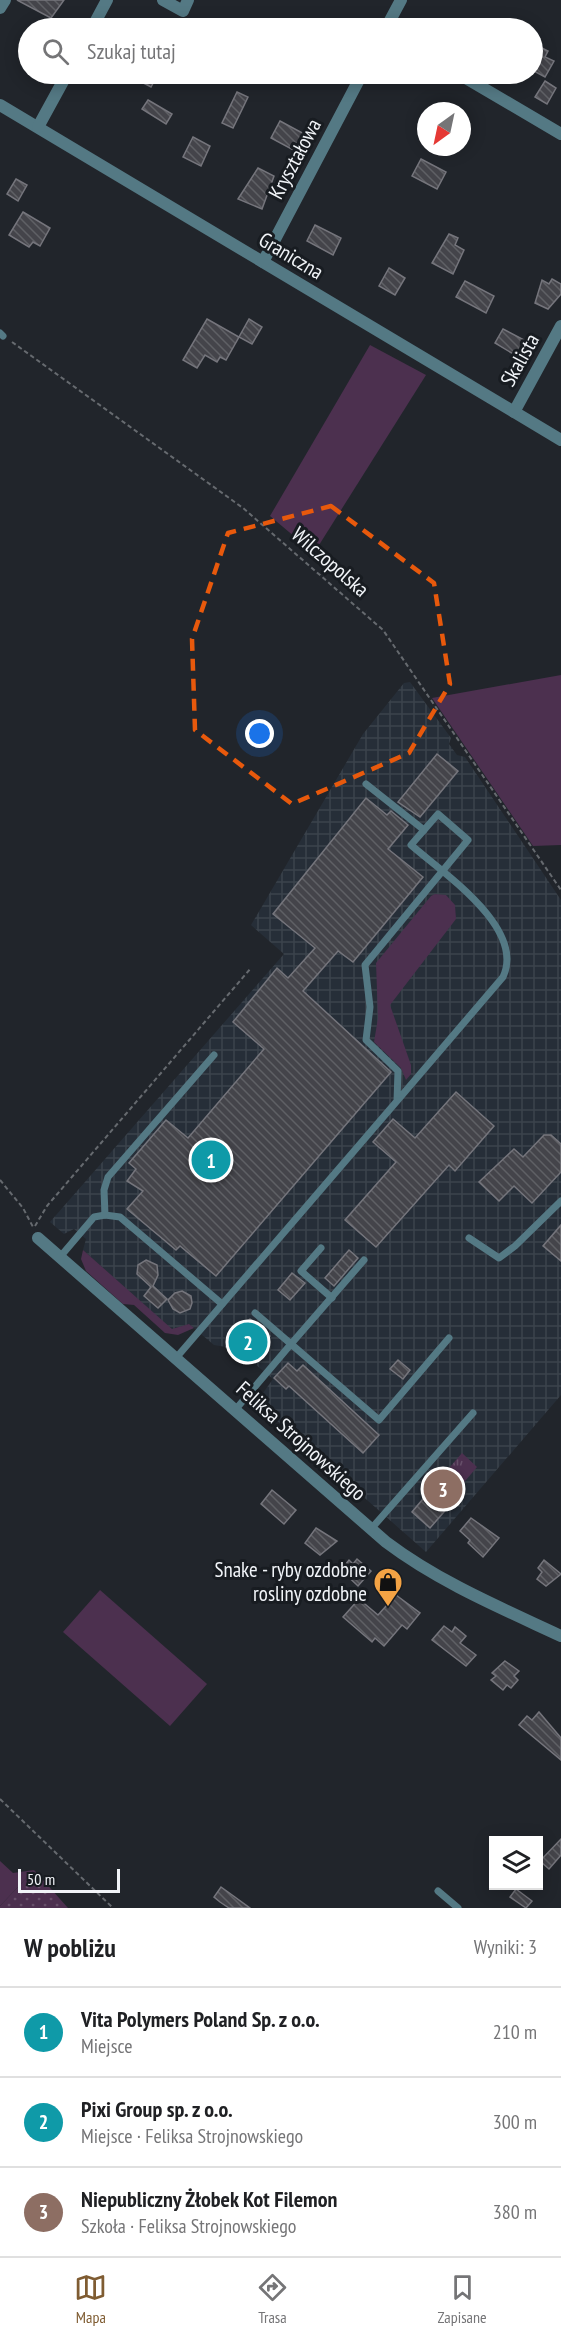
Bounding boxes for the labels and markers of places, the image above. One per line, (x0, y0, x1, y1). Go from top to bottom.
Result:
pin: 1 (192, 1138, 230, 1182)
pin: 2 (228, 1320, 268, 1364)
pin: 3 (424, 1466, 462, 1512)
place label: Snake - ryby ozdobne rosliny ozdobne (215, 1556, 367, 1607)
shop icon: Snake - ryby ozdobne rosliny ozdobne (372, 1566, 404, 1608)

